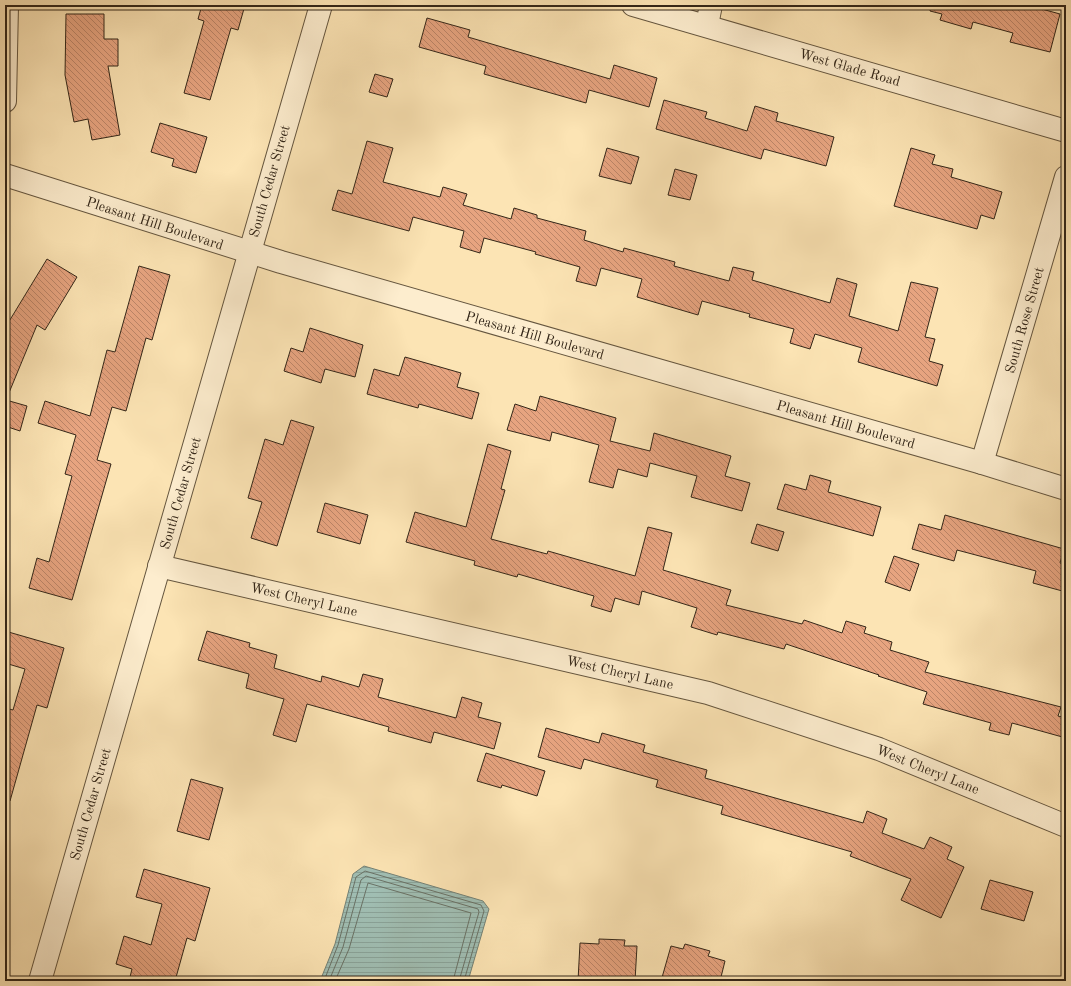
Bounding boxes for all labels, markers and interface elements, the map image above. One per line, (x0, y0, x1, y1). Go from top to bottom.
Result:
street label: West Glade Road (798, 47, 902, 89)
street label: South Cedar Street (247, 123, 293, 239)
street label: Pleasant Hill Boulevard (84, 195, 225, 253)
street label: South Rose Street (1003, 265, 1047, 375)
street label: Pleasant Hill Boulevard (464, 309, 606, 362)
street label: Pleasant Hill Boulevard (775, 398, 917, 451)
street label: South Cedar Street (158, 435, 204, 551)
street label: West Cheryl Lane (249, 581, 359, 619)
street label: West Cheryl Lane (565, 654, 675, 692)
street label: West Cheryl Lane (874, 743, 981, 797)
street label: South Cedar Street (68, 746, 114, 862)

